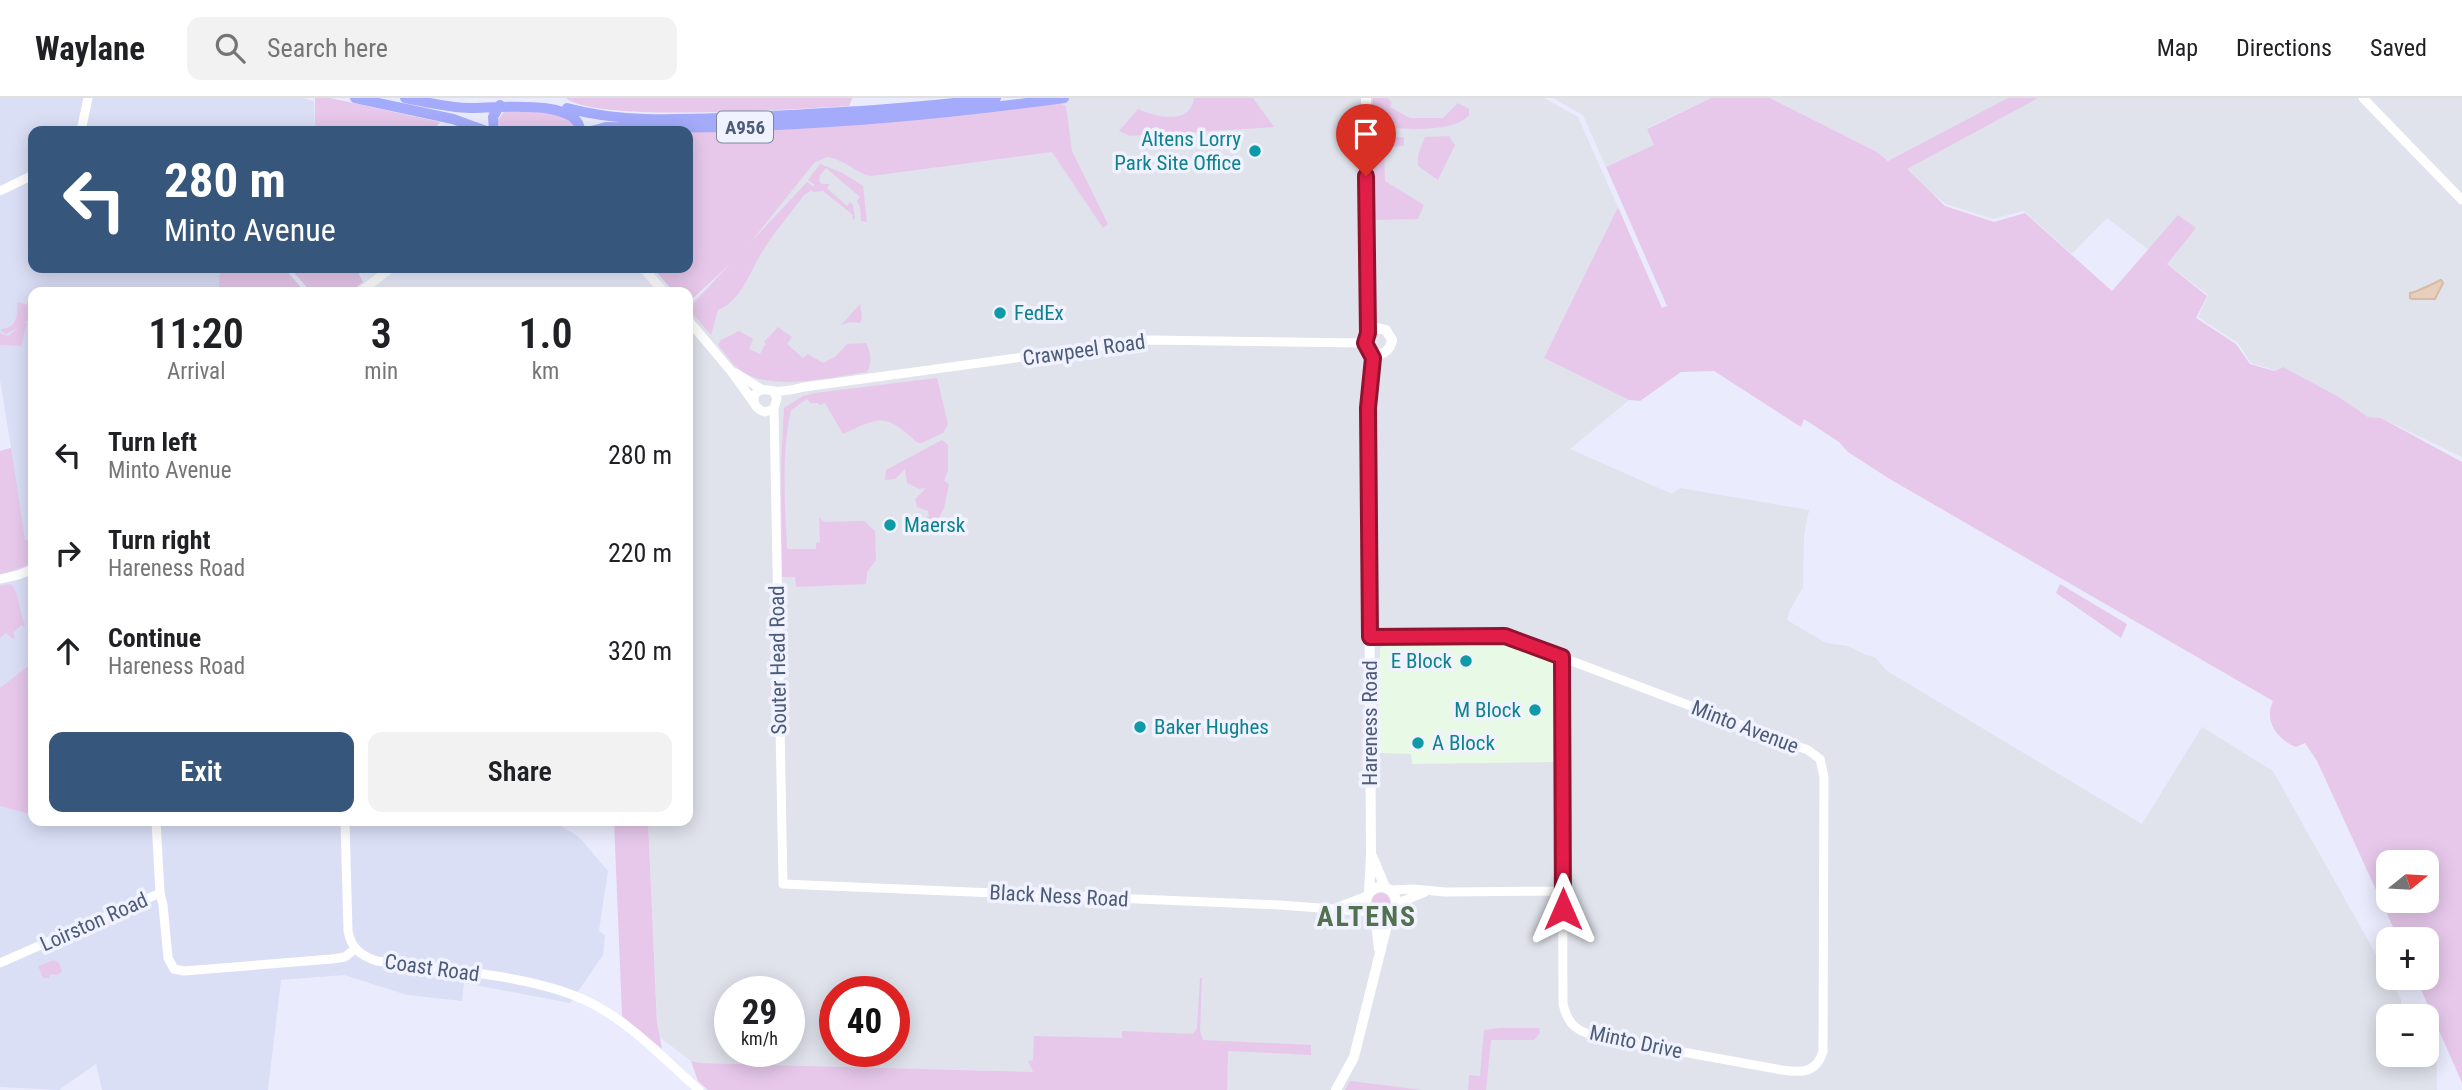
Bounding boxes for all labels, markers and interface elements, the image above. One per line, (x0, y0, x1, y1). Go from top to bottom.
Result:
search box (187, 17, 677, 80)
text: Waylane (35, 29, 145, 68)
icon: search (211, 29, 249, 67)
text: Search here (267, 33, 388, 63)
text: Map (2157, 34, 2198, 62)
text: Directions (2236, 34, 2332, 62)
text: Saved (2370, 34, 2427, 62)
pin (1336, 104, 1396, 176)
road number: A956 (717, 112, 773, 142)
icon: arrive (1347, 115, 1385, 153)
place label: Altens Lorry Park Site Office (1114, 127, 1241, 175)
marker: Altens Lorry Park Site Office (1247, 143, 1263, 159)
text: 280 m (164, 152, 286, 209)
icon: left (49, 154, 140, 245)
text: Minto Avenue (164, 211, 336, 249)
place label: FedEx (1014, 301, 1064, 325)
marker: FedEx (992, 305, 1008, 321)
text: 11:20 (148, 309, 244, 358)
text: 3 (371, 309, 392, 358)
text: 1.0 (518, 309, 573, 358)
street label: Crawpeel Road (1021, 330, 1147, 370)
text: Arrival (167, 358, 225, 385)
text: min (364, 358, 398, 385)
text: km (532, 358, 559, 385)
text: Turn left (108, 427, 197, 457)
icon: left (49, 436, 87, 474)
text: 280 m (608, 440, 672, 470)
text: Minto Avenue (108, 457, 231, 484)
place label: Maersk (904, 513, 966, 537)
marker: Maersk (882, 517, 898, 533)
text: Turn right (108, 525, 210, 555)
icon: right (49, 534, 87, 572)
text: 220 m (608, 538, 672, 568)
text: Hareness Road (108, 555, 245, 582)
street label: Souter Head Road (765, 585, 791, 735)
text: Continue (108, 623, 201, 653)
icon: ahead (49, 632, 87, 670)
text: 320 m (608, 636, 672, 666)
place label: E Block (1391, 649, 1453, 673)
text: Hareness Road (108, 653, 245, 680)
marker: E Block (1458, 653, 1474, 669)
street label: Hareness Road (1358, 660, 1382, 786)
street label: Minto Avenue (1688, 696, 1802, 758)
place label: M Block (1454, 698, 1522, 722)
marker: M Block (1527, 702, 1543, 718)
place label: Baker Hughes (1154, 715, 1269, 739)
marker: Baker Hughes (1132, 719, 1148, 735)
place label: A Block (1432, 731, 1495, 755)
button: Exit (49, 732, 354, 812)
button: Share (368, 732, 672, 812)
marker: A Block (1410, 735, 1426, 751)
north arrow (2376, 850, 2440, 914)
map controls (2376, 850, 2439, 1067)
position arrow (1526, 872, 1600, 946)
street label: Black Ness Road (989, 880, 1129, 912)
street label: Loirston Road (37, 888, 151, 956)
district label: ALTENS (1317, 900, 1417, 933)
button: + (2376, 927, 2439, 990)
street label: Coast Road (383, 949, 481, 987)
speed limit sign: 40 (819, 976, 910, 1067)
text: 29 (742, 992, 777, 1033)
button: − (2376, 1004, 2439, 1067)
street label: Minto Drive (1587, 1020, 1685, 1064)
text: km/h (741, 1028, 778, 1049)

